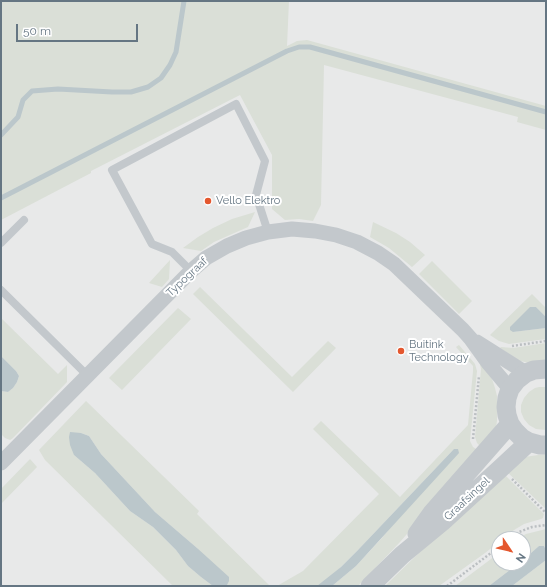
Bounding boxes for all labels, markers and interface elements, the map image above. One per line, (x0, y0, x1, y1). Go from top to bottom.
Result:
scale bar (18, 16, 140, 42)
text: 50 m (23, 24, 51, 38)
place label: Vello Elektro (216, 194, 280, 208)
marker: Vello Elektro (203, 196, 213, 206)
street label: Typograaf (164, 255, 210, 299)
place label: Buitink Technology (409, 338, 469, 364)
marker: Buitink Technology (396, 346, 406, 356)
street label: Graafsingel (441, 475, 493, 523)
north arrow (491, 531, 531, 571)
text: N (513, 550, 528, 565)

